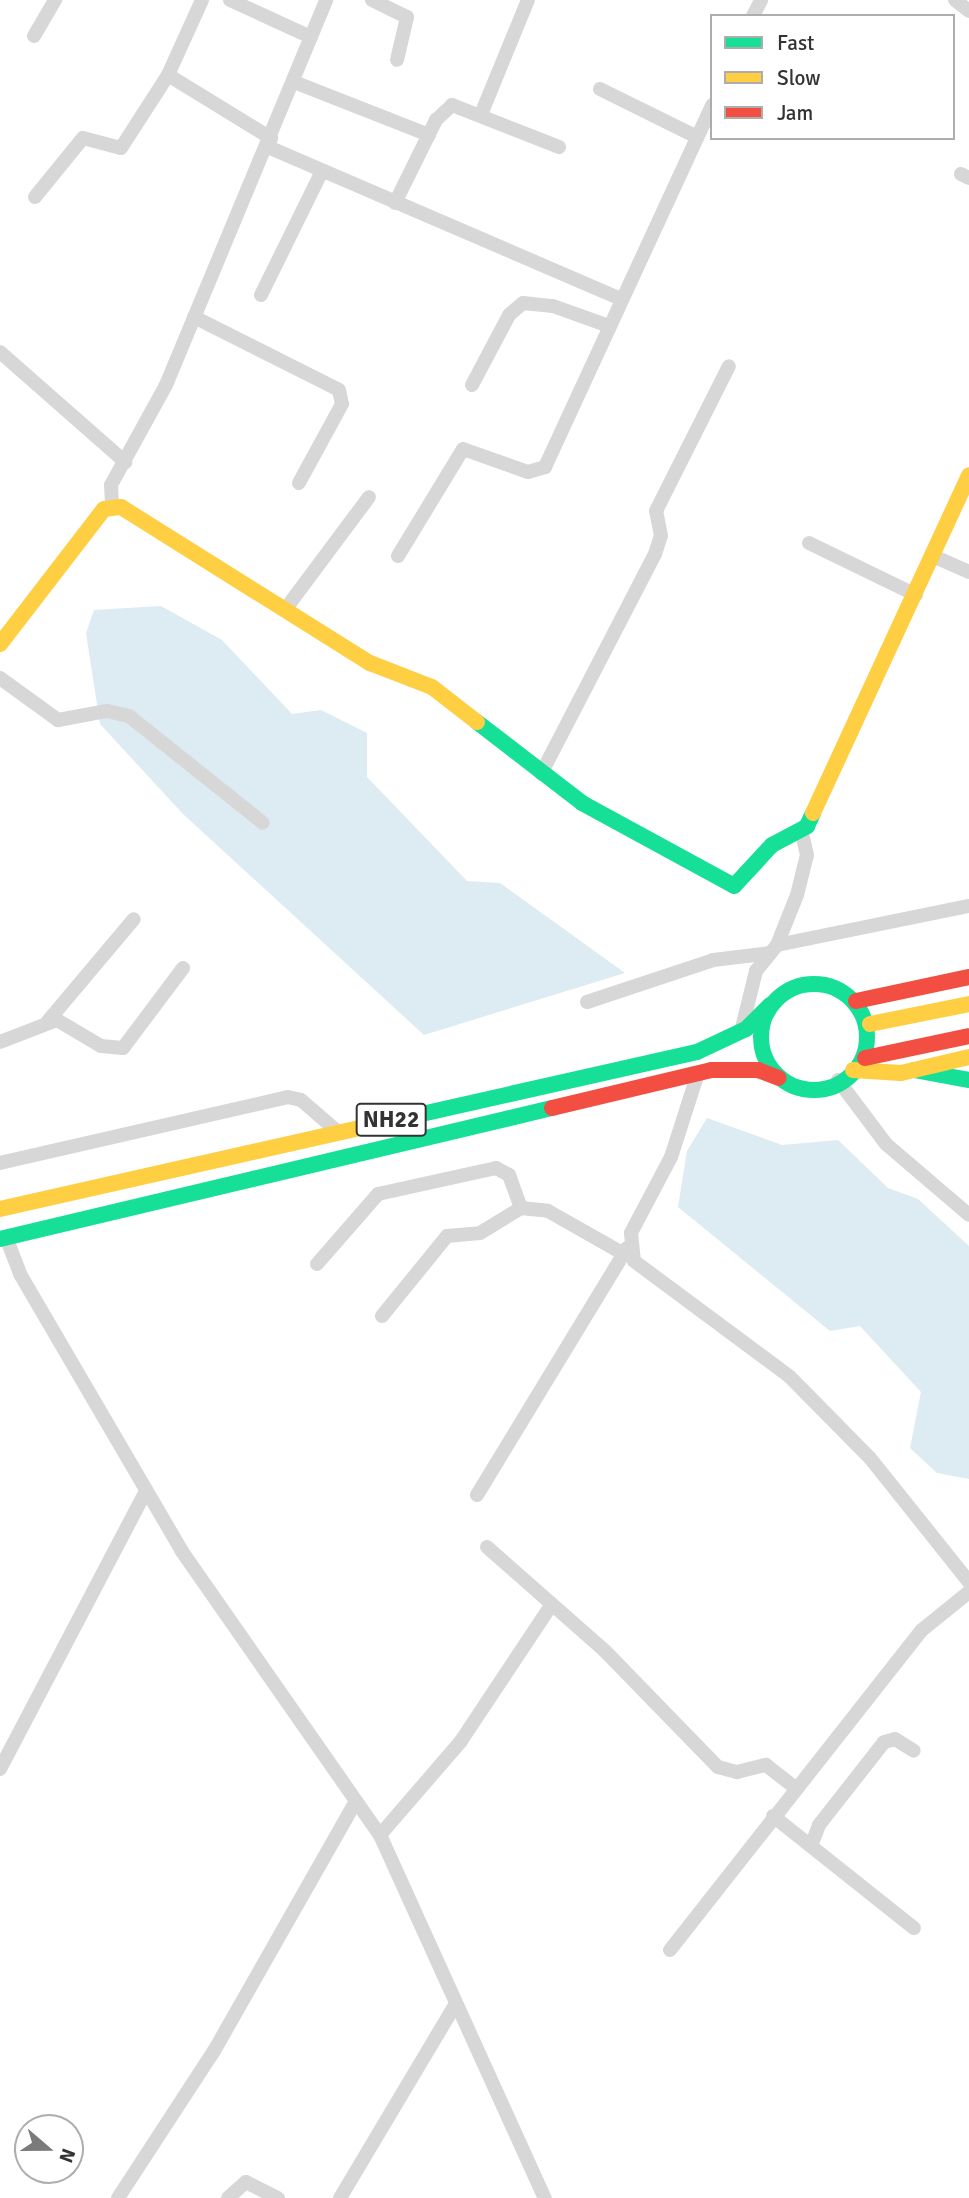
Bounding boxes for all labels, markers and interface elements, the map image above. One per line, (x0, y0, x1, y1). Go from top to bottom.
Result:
legend (710, 14, 955, 140)
text: Fast (777, 30, 814, 56)
text: Slow (777, 65, 821, 91)
text: Jam (777, 100, 813, 126)
road number: NH22 (354, 1100, 428, 1140)
north arrow (14, 2114, 84, 2184)
text: N (53, 2145, 80, 2166)

